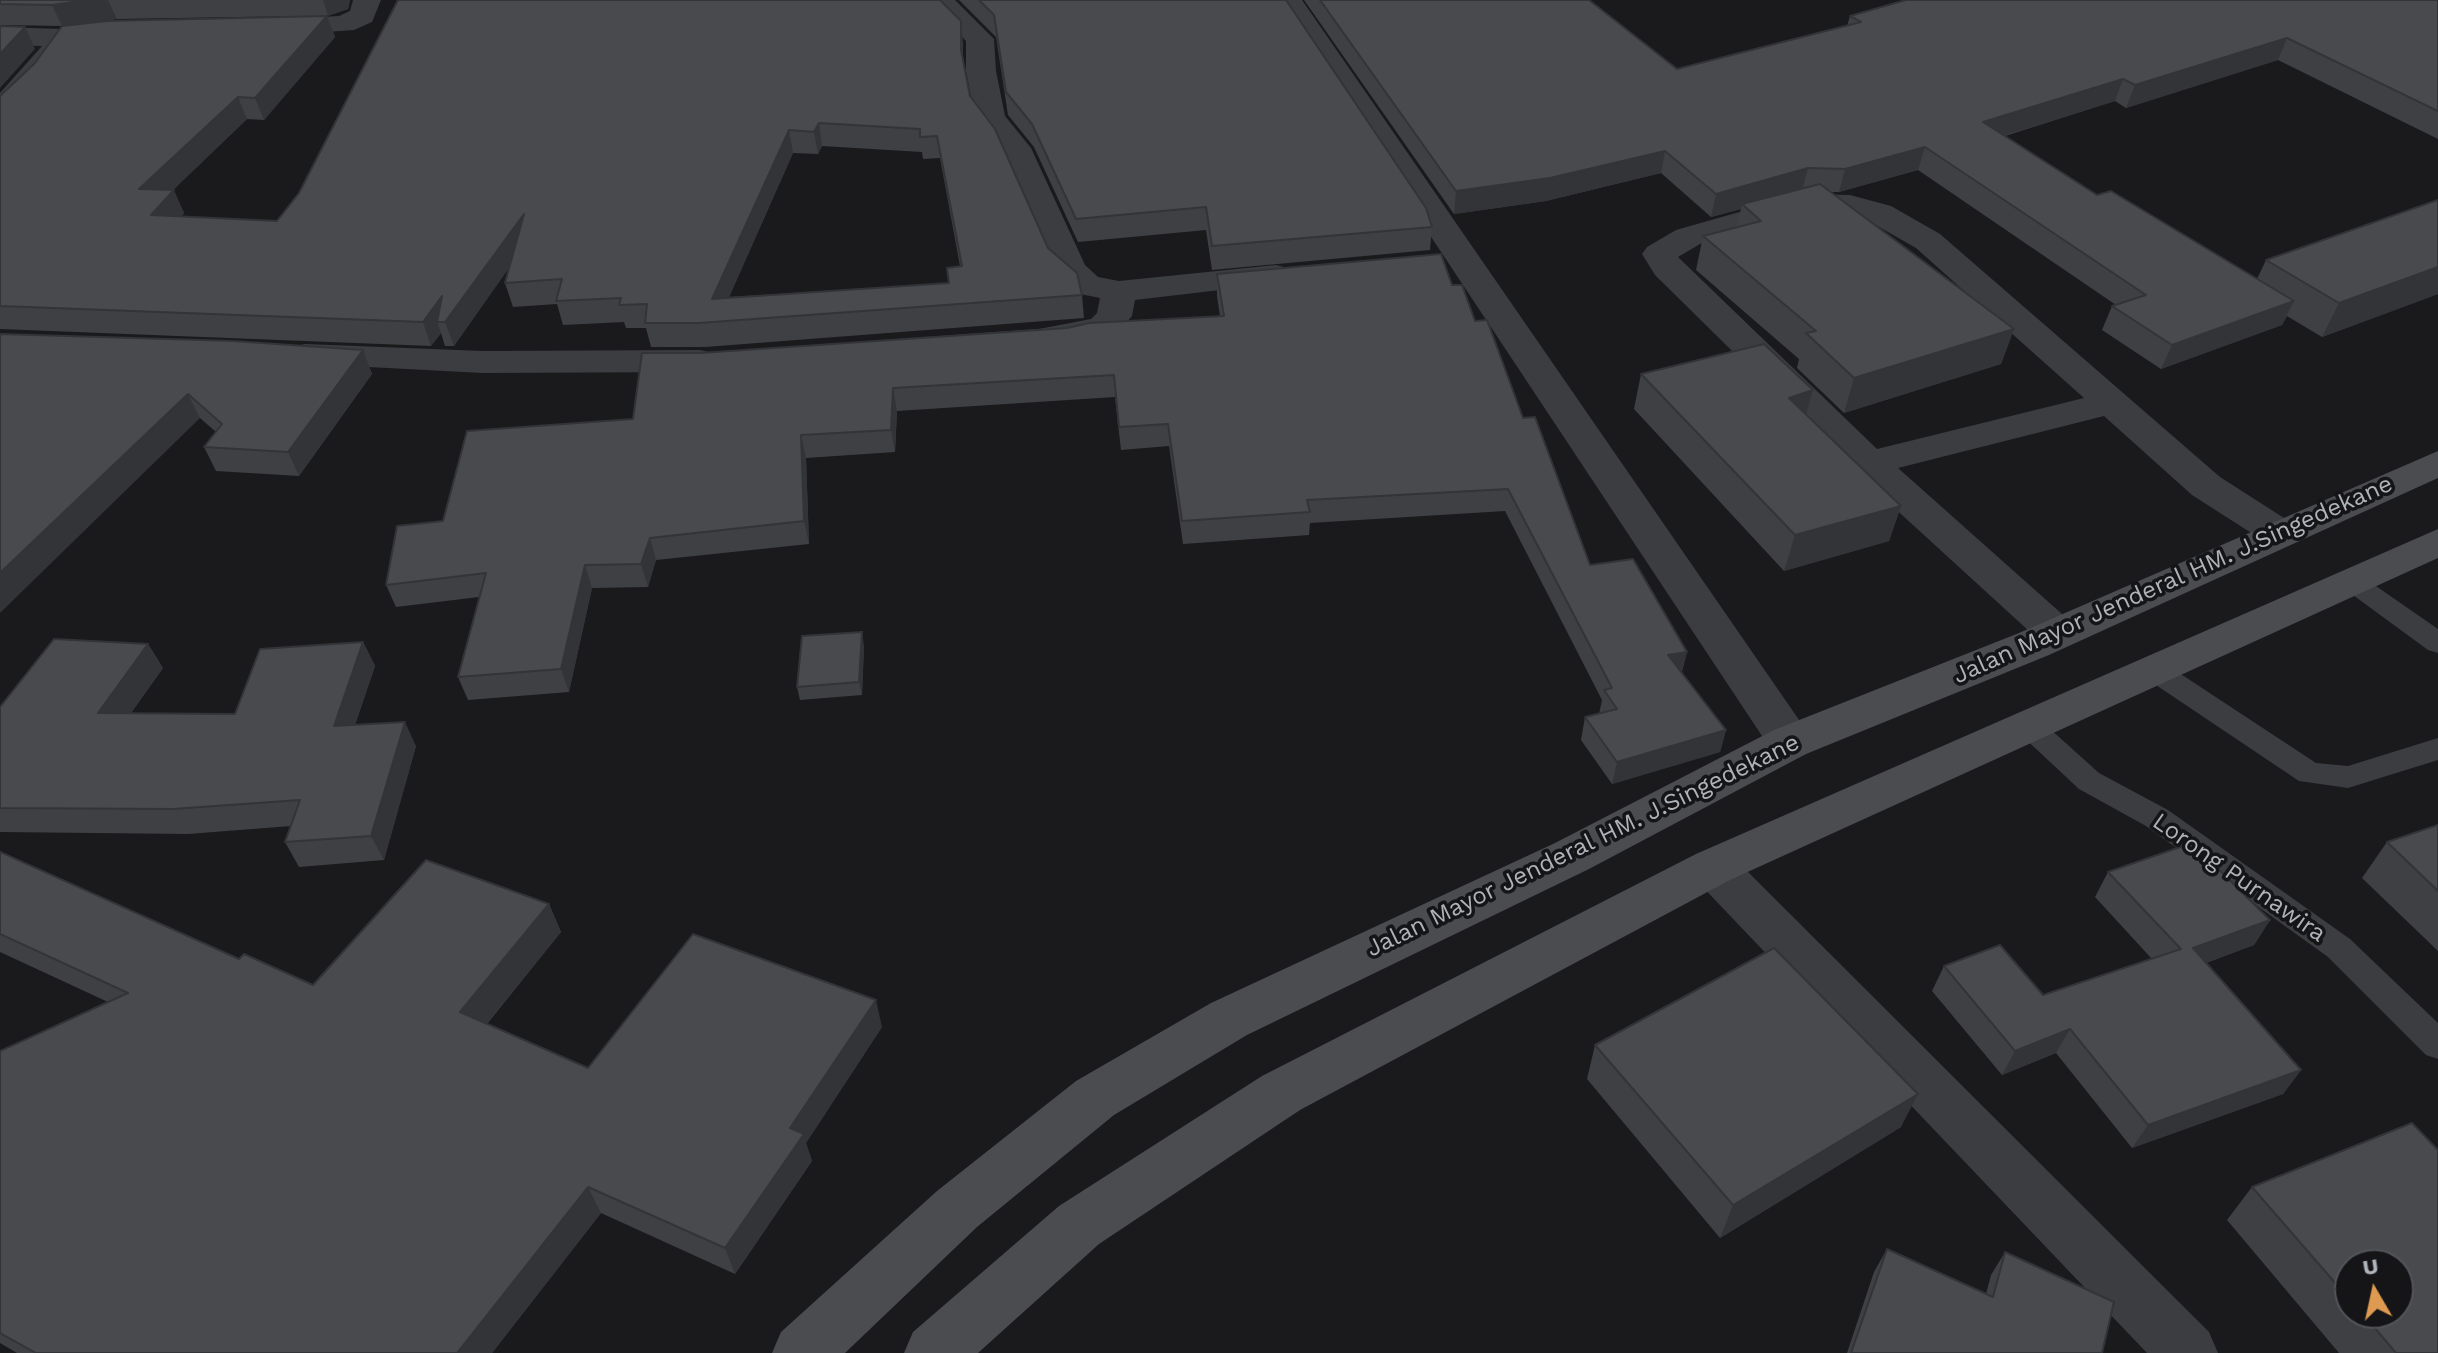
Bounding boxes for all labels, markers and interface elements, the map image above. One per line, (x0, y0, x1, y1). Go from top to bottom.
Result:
street label: Jalan Mayor Jenderal HM. J.Singedekane (1949, 470, 2397, 690)
street label: Jalan Mayor Jenderal HM. J.Singedekane (1362, 728, 1804, 964)
street label: Lorong Purnawira (2147, 807, 2331, 949)
north arrow (2334, 1249, 2414, 1329)
text: U (2361, 1253, 2380, 1280)

